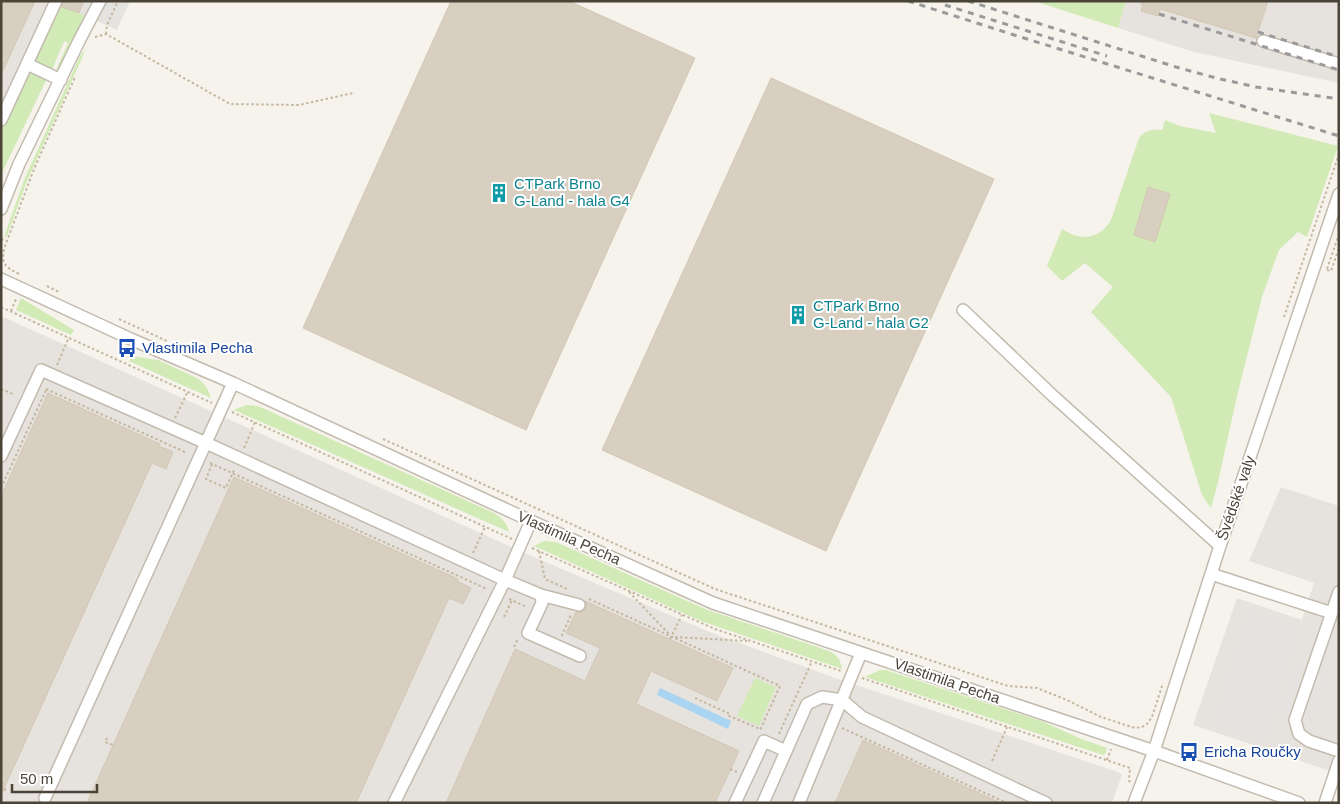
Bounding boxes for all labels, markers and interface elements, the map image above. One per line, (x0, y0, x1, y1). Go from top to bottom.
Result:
place label: CTPark Brno G-Land - hala G4 (514, 175, 630, 209)
building icon: CTPark Brno G-Land - hala G4 (488, 182, 510, 204)
place label: CTPark Brno G-Land - hala G2 (813, 297, 929, 331)
building icon: CTPark Brno G-Land - hala G2 (787, 304, 809, 326)
bus stop icon: Vlastimila Pecha (116, 337, 138, 359)
place label: Vlastimila Pecha (142, 339, 254, 356)
street label: Švédské valy (1213, 453, 1258, 542)
street label: Vlastimila Pecha (515, 507, 624, 568)
street label: Vlastimila Pecha (892, 654, 1003, 707)
bus stop icon: Ericha Roučky (1178, 741, 1200, 763)
place label: Ericha Roučky (1204, 743, 1301, 760)
scale bar (12, 762, 98, 794)
text: 50 m (20, 770, 53, 787)

